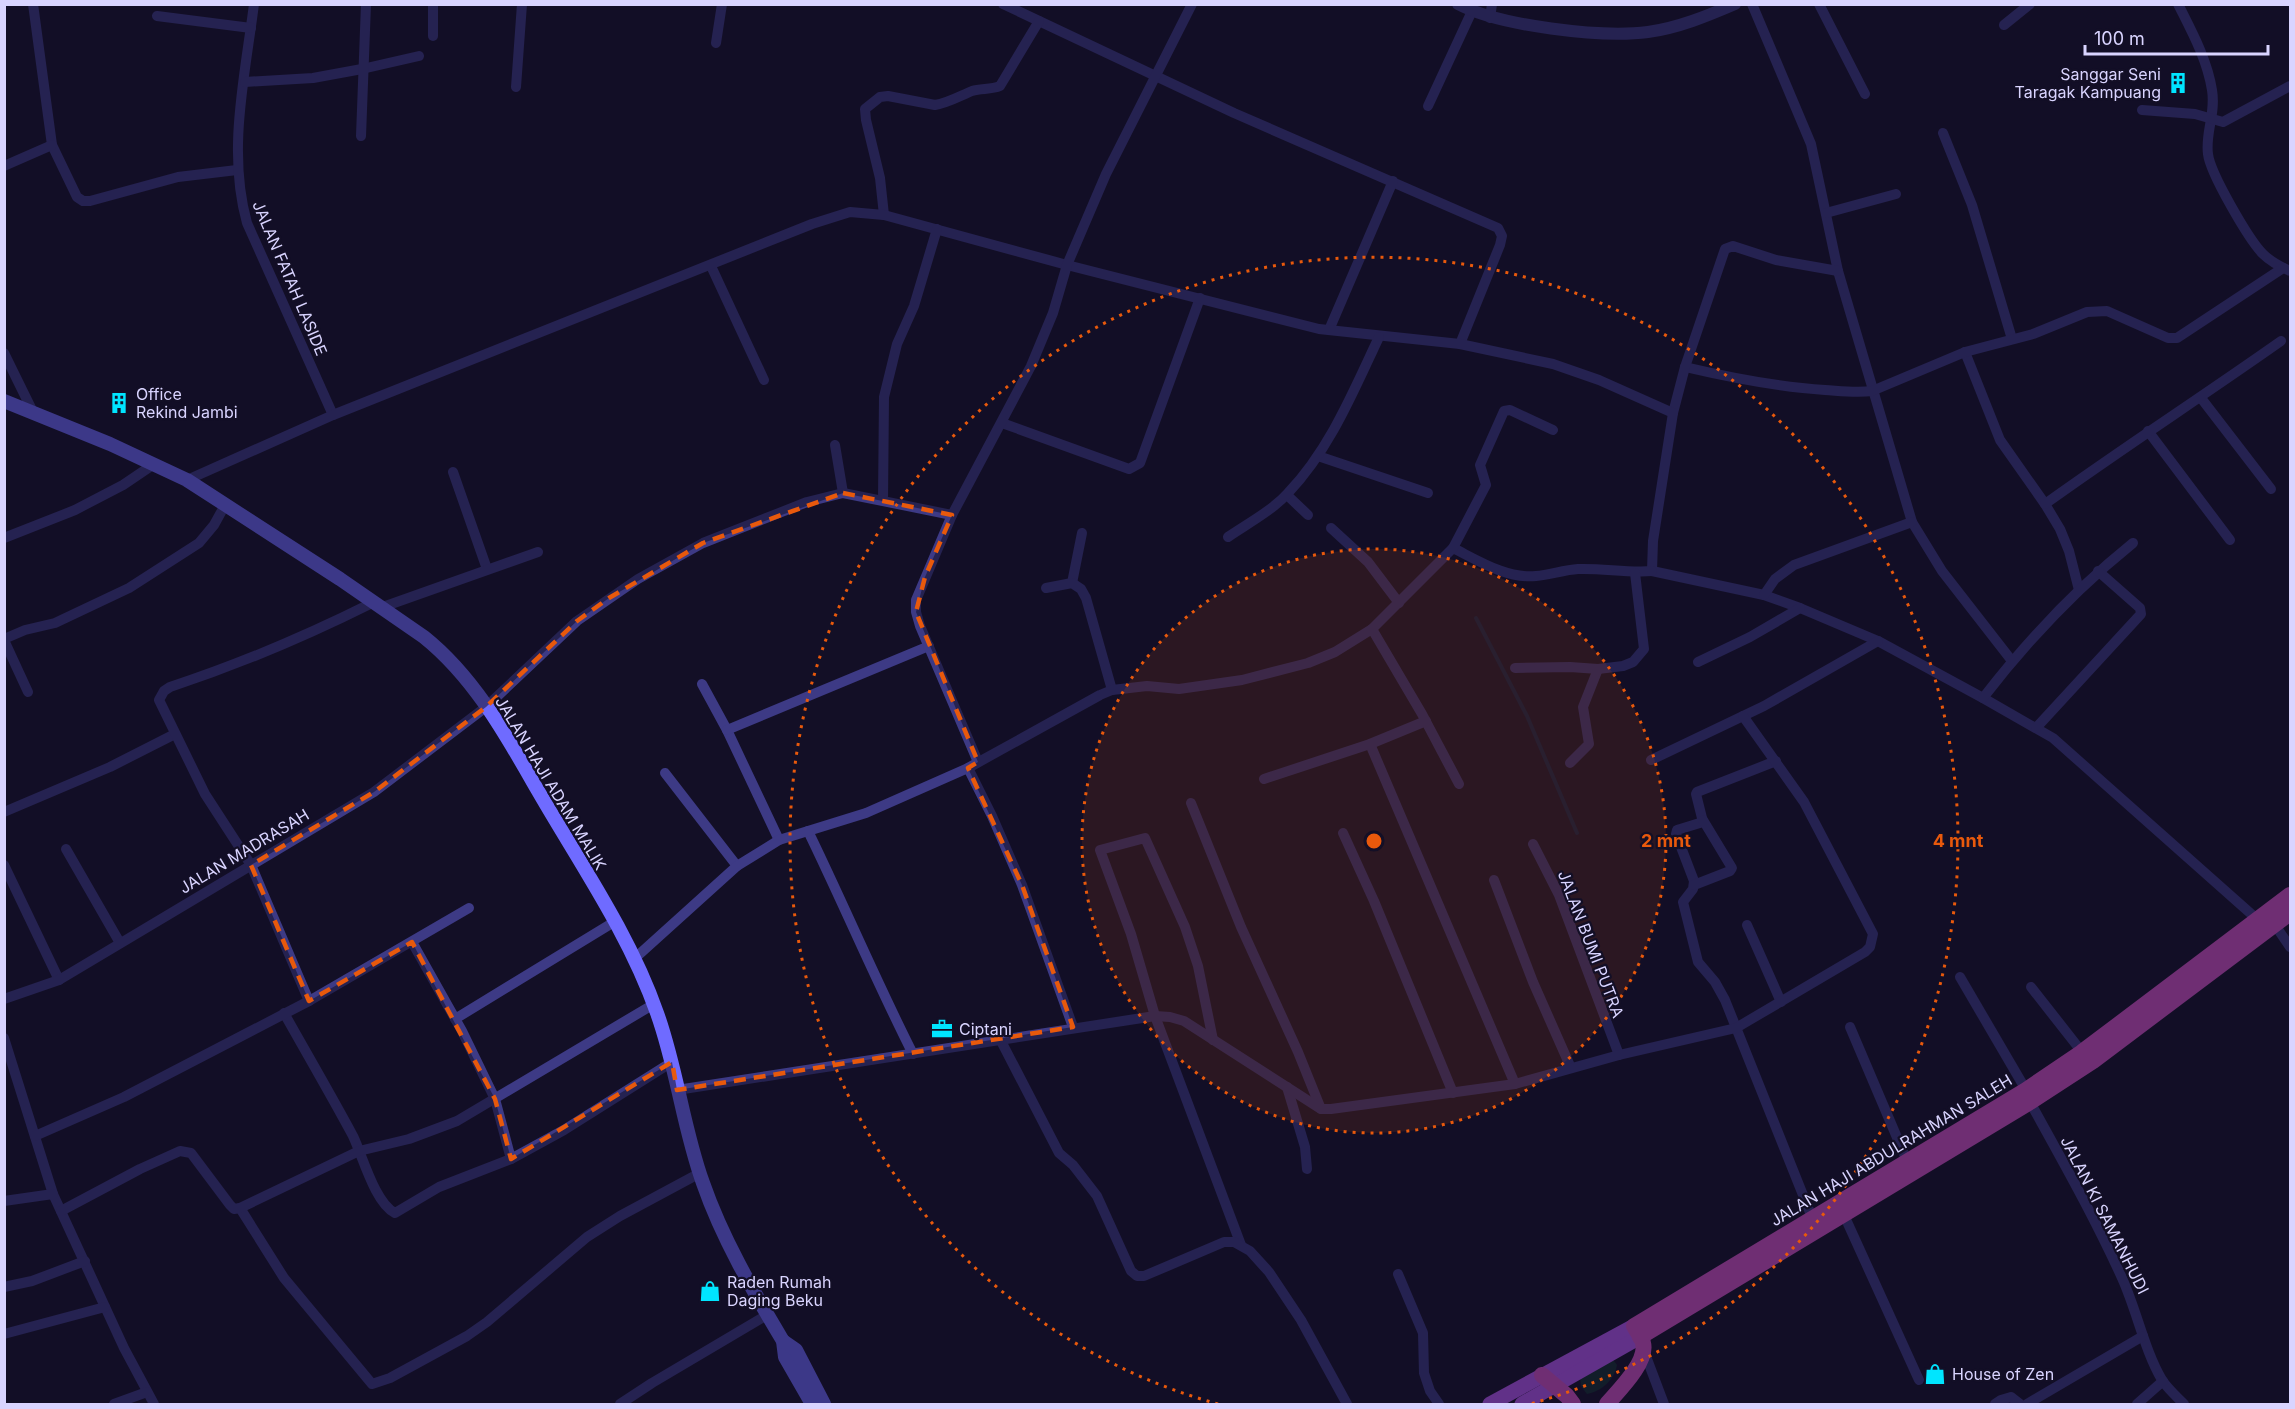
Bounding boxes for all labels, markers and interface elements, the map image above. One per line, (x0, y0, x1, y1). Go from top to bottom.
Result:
scale bar (2085, 18, 2268, 56)
text: 100 m (2094, 28, 2145, 49)
place label: Sanggar Seni Taragak Kampuang (2015, 64, 2161, 102)
building icon: Sanggar Seni Taragak Kampuang (2166, 71, 2190, 95)
street label: JALAN FATAH LASIDE (248, 198, 332, 358)
place label: Office Rekind Jambi (136, 384, 238, 422)
building icon: Office Rekind Jambi (107, 391, 131, 415)
street label: JALAN HAJI ADAM MALIK (491, 693, 611, 874)
street label: JALAN MADRASAH (175, 804, 313, 898)
text: 2 mnt (1641, 830, 1691, 851)
text: 4 mnt (1933, 830, 1984, 851)
centre of rings (1364, 831, 1384, 851)
street label: JALAN BUMI PUTRA (1554, 868, 1628, 1020)
office icon: Ciptani (930, 1017, 954, 1041)
place label: Ciptani (959, 1019, 1012, 1039)
street label: JALAN HAJI ABDULRAHMAN SALEH (1766, 1070, 2016, 1230)
street label: JALAN KI SAMANHUDI (2056, 1133, 2154, 1297)
place label: Raden Rumah Daging Beku (727, 1272, 832, 1310)
shop icon: Raden Rumah Daging Beku (698, 1279, 722, 1303)
shop icon: House of Zen (1923, 1362, 1947, 1386)
place label: House of Zen (1952, 1364, 2054, 1384)

